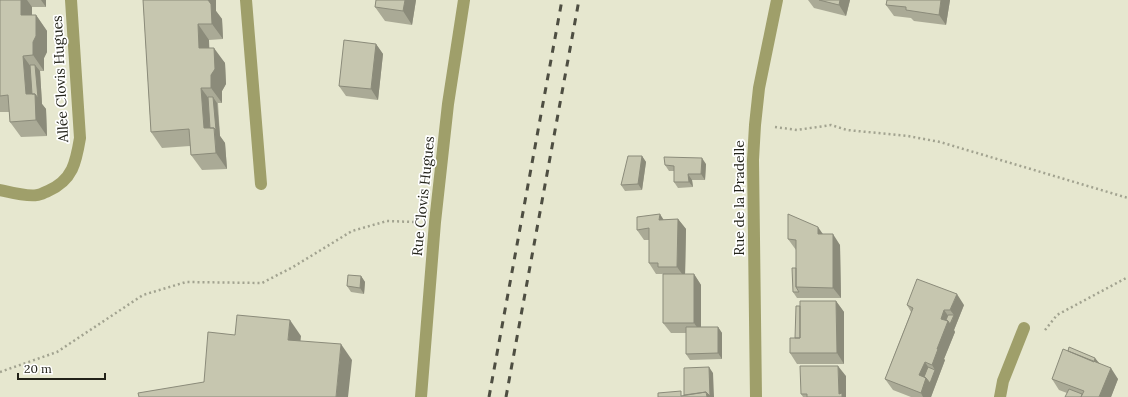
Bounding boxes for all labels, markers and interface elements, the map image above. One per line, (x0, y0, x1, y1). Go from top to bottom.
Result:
street label: Allée Clovis Hugues (48, 15, 72, 144)
street label: Rue Clovis Hugues (408, 135, 438, 257)
street label: Rue de la Pradelle (730, 140, 748, 256)
scale bar (18, 355, 105, 381)
text: 20 m (24, 361, 52, 376)

